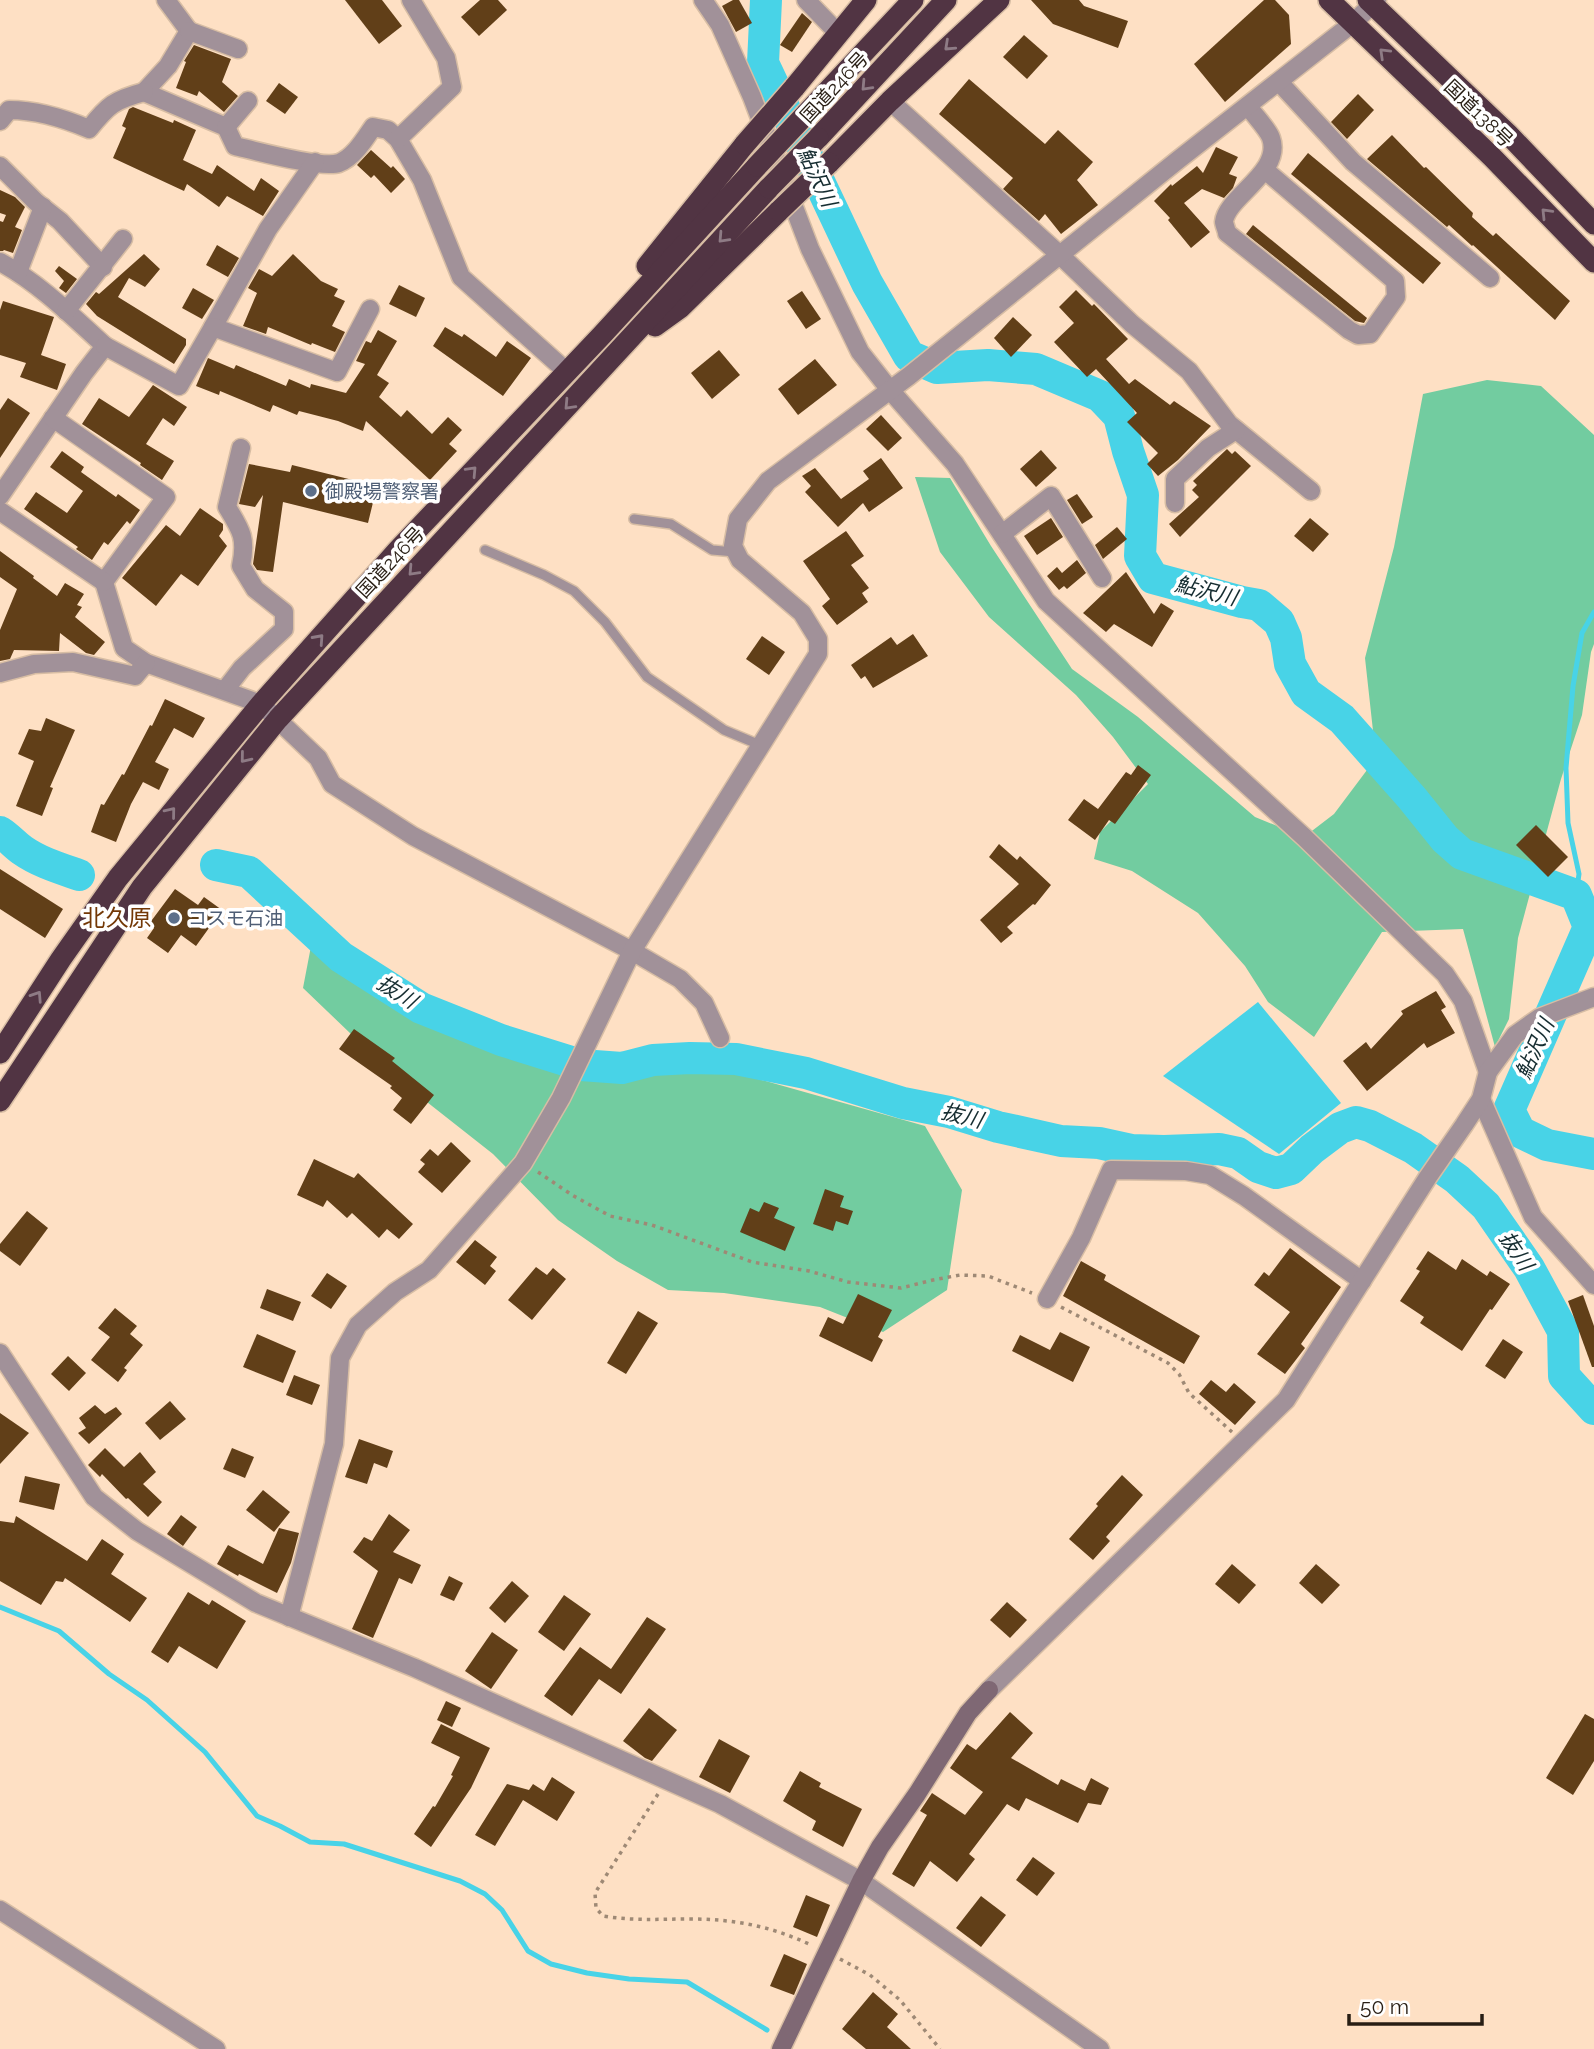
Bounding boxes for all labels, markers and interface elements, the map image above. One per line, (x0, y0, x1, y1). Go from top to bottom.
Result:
one-way arrow (944, 38, 957, 51)
street label: 国道246号 (796, 47, 872, 127)
one-way arrow (1380, 49, 1393, 62)
street label: 国道138号 (1440, 75, 1518, 151)
one-way arrow (862, 78, 874, 91)
water label: 鮎沢川 (793, 143, 843, 212)
one-way arrow (1542, 208, 1555, 221)
one-way arrow (719, 230, 732, 243)
one-way arrow (565, 397, 577, 410)
one-way arrow (464, 466, 477, 479)
place label: 御殿場警察署 (325, 480, 439, 502)
marker: 御殿場警察署 (303, 483, 319, 499)
street label: 国道246号 (352, 522, 428, 602)
one-way arrow (409, 563, 421, 576)
water label: 鮎沢川 (1173, 571, 1242, 611)
one-way arrow (311, 634, 323, 647)
one-way arrow (241, 750, 253, 763)
one-way arrow (163, 808, 176, 820)
district label: 北久原 (83, 904, 152, 931)
place label: コスモ石油 (188, 907, 283, 929)
marker: コスモ石油 (166, 910, 182, 926)
water label: 抜川 (373, 970, 423, 1014)
one-way arrow (29, 991, 41, 1004)
water label: 鮎沢川 (1510, 1013, 1560, 1083)
water label: 抜川 (939, 1098, 987, 1133)
water label: 抜川 (1494, 1226, 1540, 1277)
scale bar (1349, 1982, 1482, 2026)
text: 50 m (1360, 1994, 1409, 2019)

